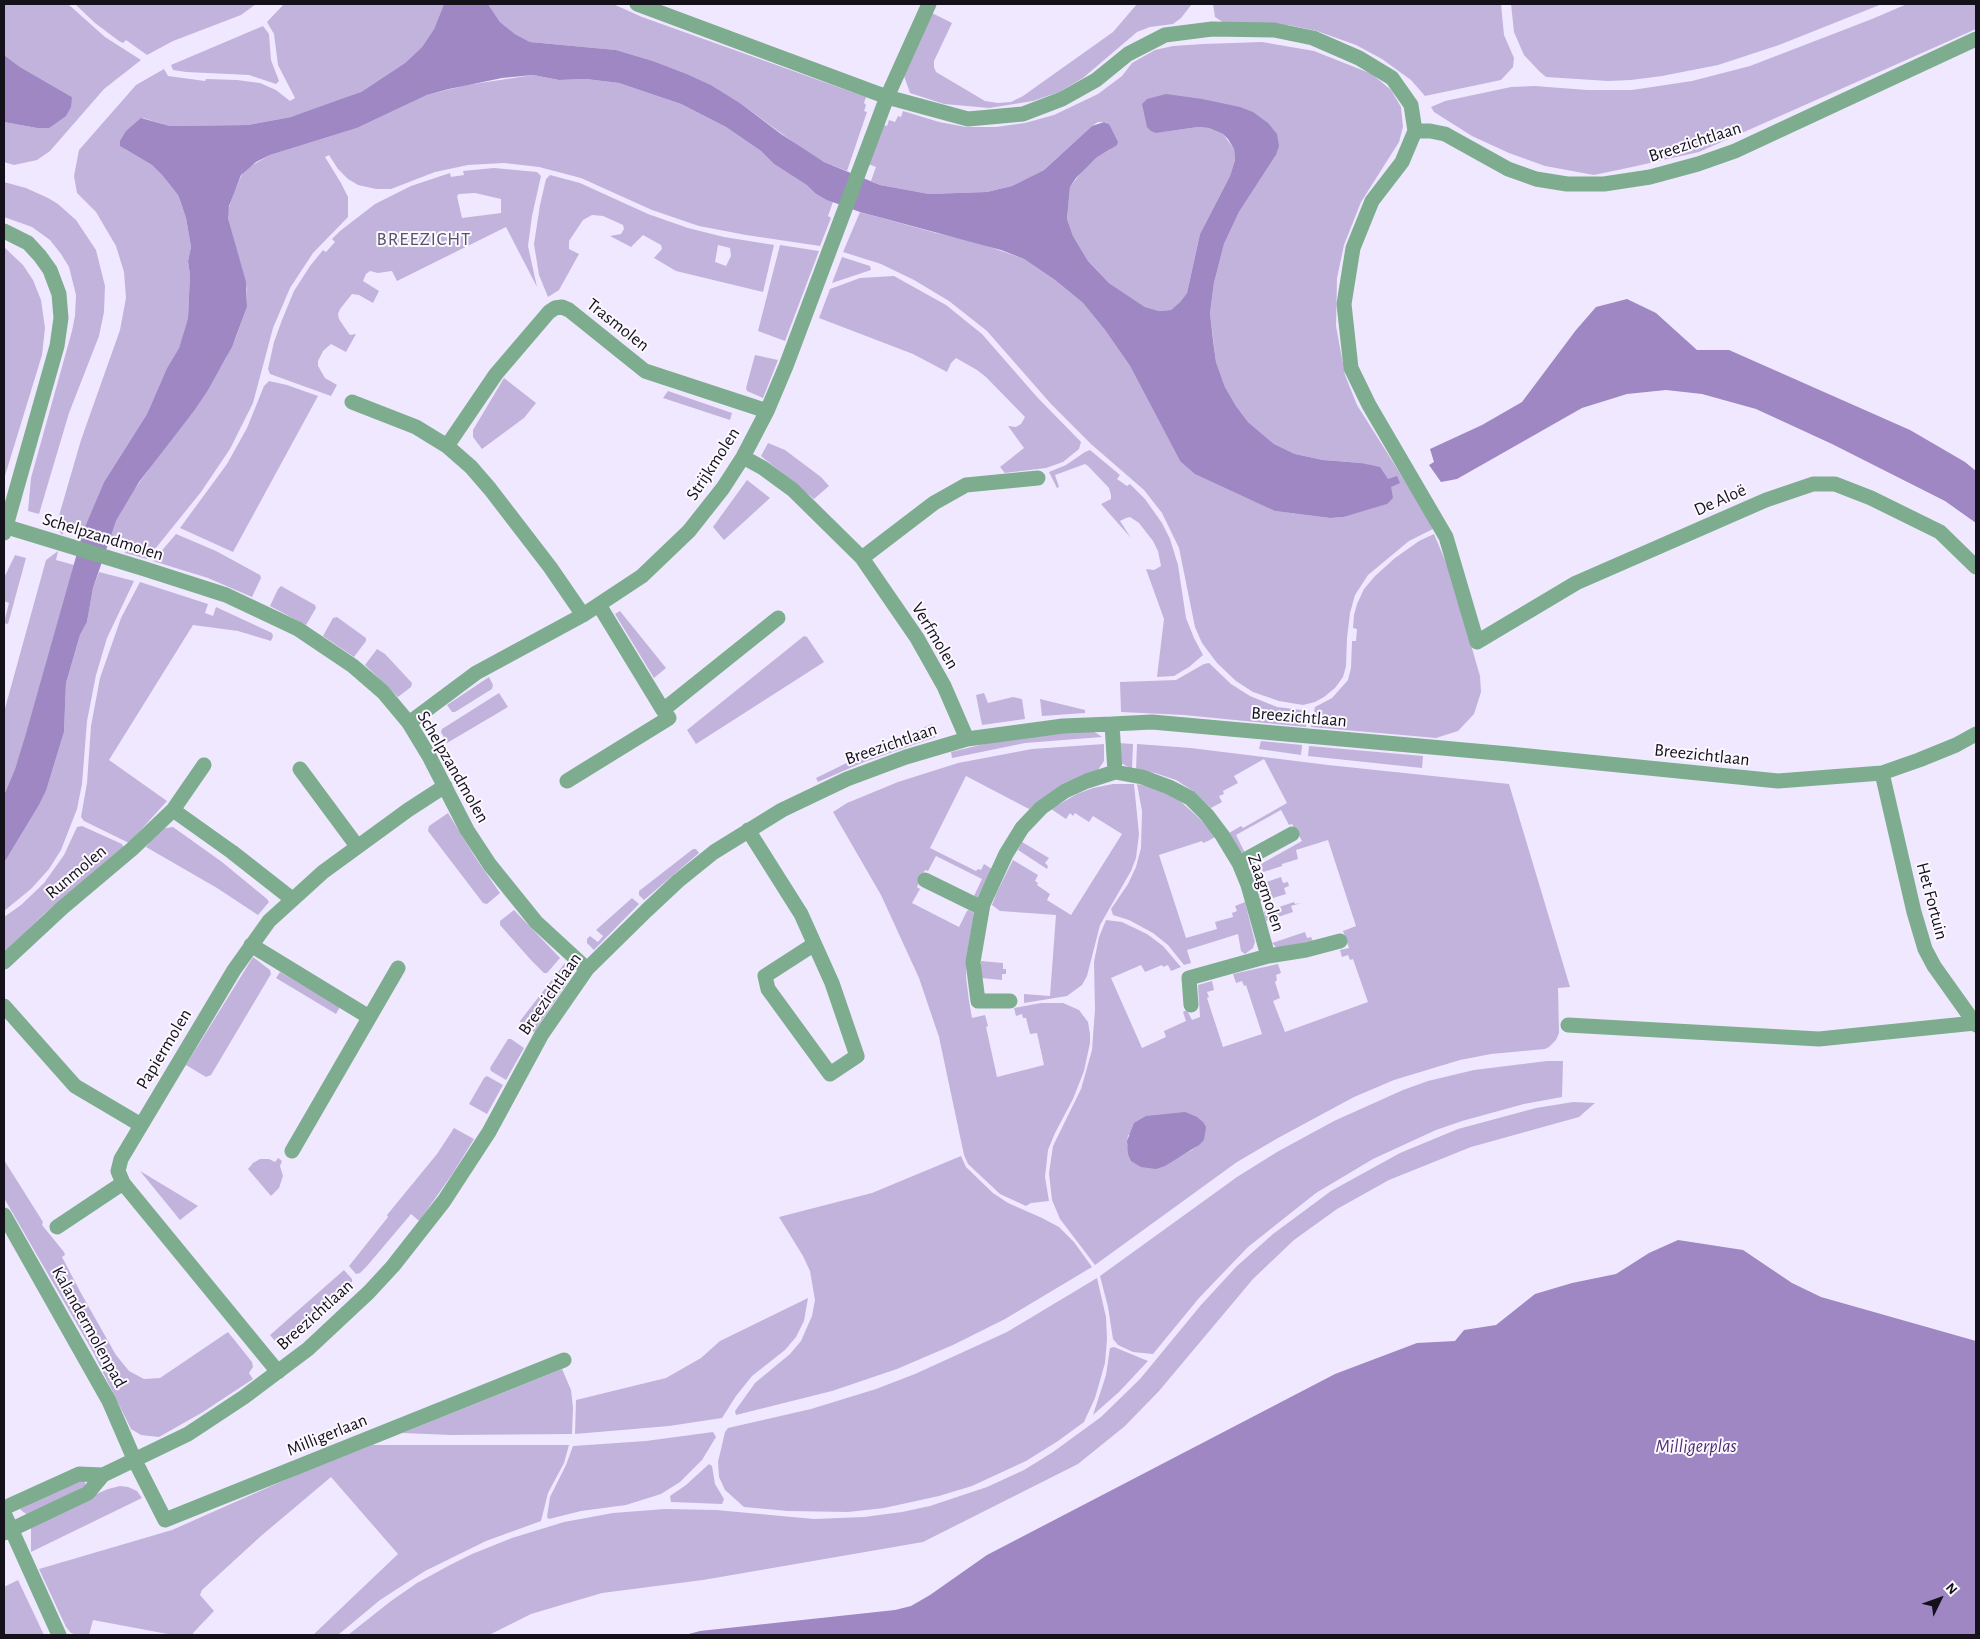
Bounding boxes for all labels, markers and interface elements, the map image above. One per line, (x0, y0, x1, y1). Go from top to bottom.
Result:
street label: Breezichtlaan (1646, 117, 1744, 167)
district label: BREEZICHT (375, 228, 473, 250)
street label: Trasmolen (582, 294, 654, 356)
street label: Strijkmolen (681, 423, 745, 505)
street label: De Aloë (1691, 479, 1749, 521)
street label: Schelpzandmolen (40, 508, 166, 566)
street label: Verfmolen (907, 599, 963, 673)
street label: Breezichtlaan (1250, 702, 1348, 732)
street label: Schelpzandmolen (412, 707, 494, 827)
street label: Breezichtlaan (842, 718, 940, 770)
street label: Breezichtlaan (1653, 739, 1751, 771)
street label: Runmolen (41, 840, 111, 904)
street label: Zaagmolen (1243, 852, 1289, 934)
street label: Het Fortuin (1911, 860, 1953, 942)
street label: Breezichtlaan (514, 949, 586, 1039)
street label: Papiermolen (132, 1005, 196, 1093)
street label: Kalandermolenpad (47, 1263, 131, 1391)
street label: Breezichtlaan (272, 1275, 358, 1355)
street label: Milligerlaan (284, 1409, 370, 1461)
water label: Milligerplas (1655, 1435, 1737, 1457)
north arrow (1915, 1574, 1965, 1624)
text: N (1943, 1581, 1960, 1597)

